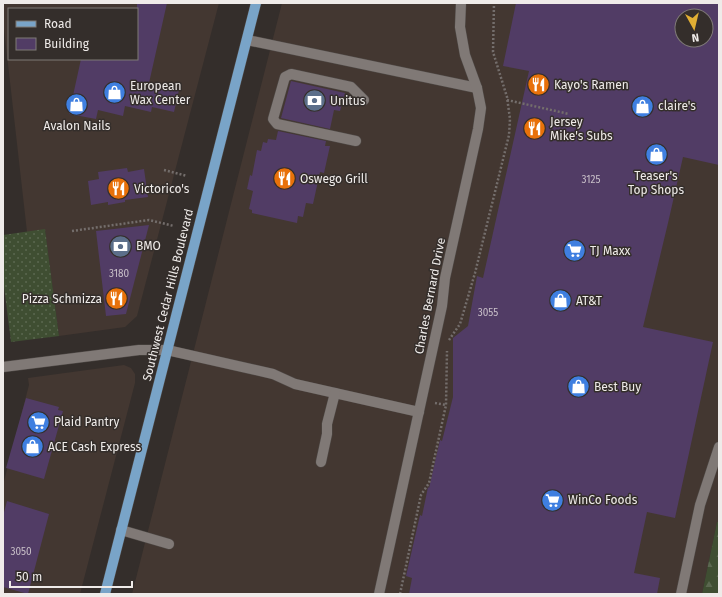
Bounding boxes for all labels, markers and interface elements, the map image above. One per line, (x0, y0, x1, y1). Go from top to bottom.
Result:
legend (8, 8, 138, 60)
north arrow (674, 8, 714, 48)
text: Road (44, 17, 72, 31)
text: N (691, 30, 700, 44)
text: Building (44, 37, 90, 51)
restaurant icon: Kayo's Ramen (526, 72, 552, 98)
place label: Kayo's Ramen (554, 78, 629, 92)
place label: European Wax Center (130, 79, 191, 107)
shop icon: European Wax Center (102, 80, 128, 106)
bank icon: Unitus (301, 88, 327, 114)
shop icon: Avalon Nails (64, 92, 90, 118)
shop icon: claire's (630, 93, 656, 119)
place label: Unitus (330, 94, 366, 108)
place label: claire's (658, 99, 696, 113)
place label: Jersey Mike's Subs (550, 115, 613, 143)
restaurant icon: Jersey Mike's Subs (521, 116, 547, 142)
place label: Avalon Nails (44, 119, 111, 133)
shop icon: Teaser's Top Shops (643, 142, 669, 168)
restaurant icon: Oswego Grill (271, 166, 297, 192)
place label: Teaser's Top Shops (628, 169, 684, 197)
place label: Oswego Grill (300, 172, 368, 186)
house number: 3125 (581, 174, 601, 186)
restaurant icon: Victorico's (105, 176, 131, 202)
place label: Victorico's (134, 182, 190, 196)
street label: Southwest Cedar Hills Boulevard (140, 207, 196, 383)
bank icon: BMO (107, 233, 133, 259)
street label: Charles Bernard Drive (412, 237, 448, 355)
supermarket icon: TJ Maxx (562, 238, 588, 264)
place label: BMO (136, 239, 161, 253)
place label: TJ Maxx (590, 244, 631, 258)
house number: 3180 (109, 268, 129, 280)
restaurant icon: Pizza Schmizza (104, 286, 130, 312)
shop icon: AT&T (547, 288, 573, 314)
place label: Pizza Schmizza (22, 292, 102, 306)
place label: AT&T (576, 294, 603, 308)
house number: 3055 (478, 307, 498, 319)
shop icon: Best Buy (565, 374, 591, 400)
place label: Best Buy (594, 380, 641, 394)
supermarket icon: Plaid Pantry (26, 409, 52, 435)
place label: Plaid Pantry (54, 415, 119, 429)
shop icon: ACE Cash Express (19, 434, 45, 460)
place label: ACE Cash Express (48, 440, 142, 454)
supermarket icon: WinCo Foods (539, 487, 565, 513)
place label: WinCo Foods (568, 493, 638, 507)
house number: 3050 (10, 546, 32, 558)
scale bar (10, 563, 132, 589)
text: 50 m (16, 570, 42, 584)

